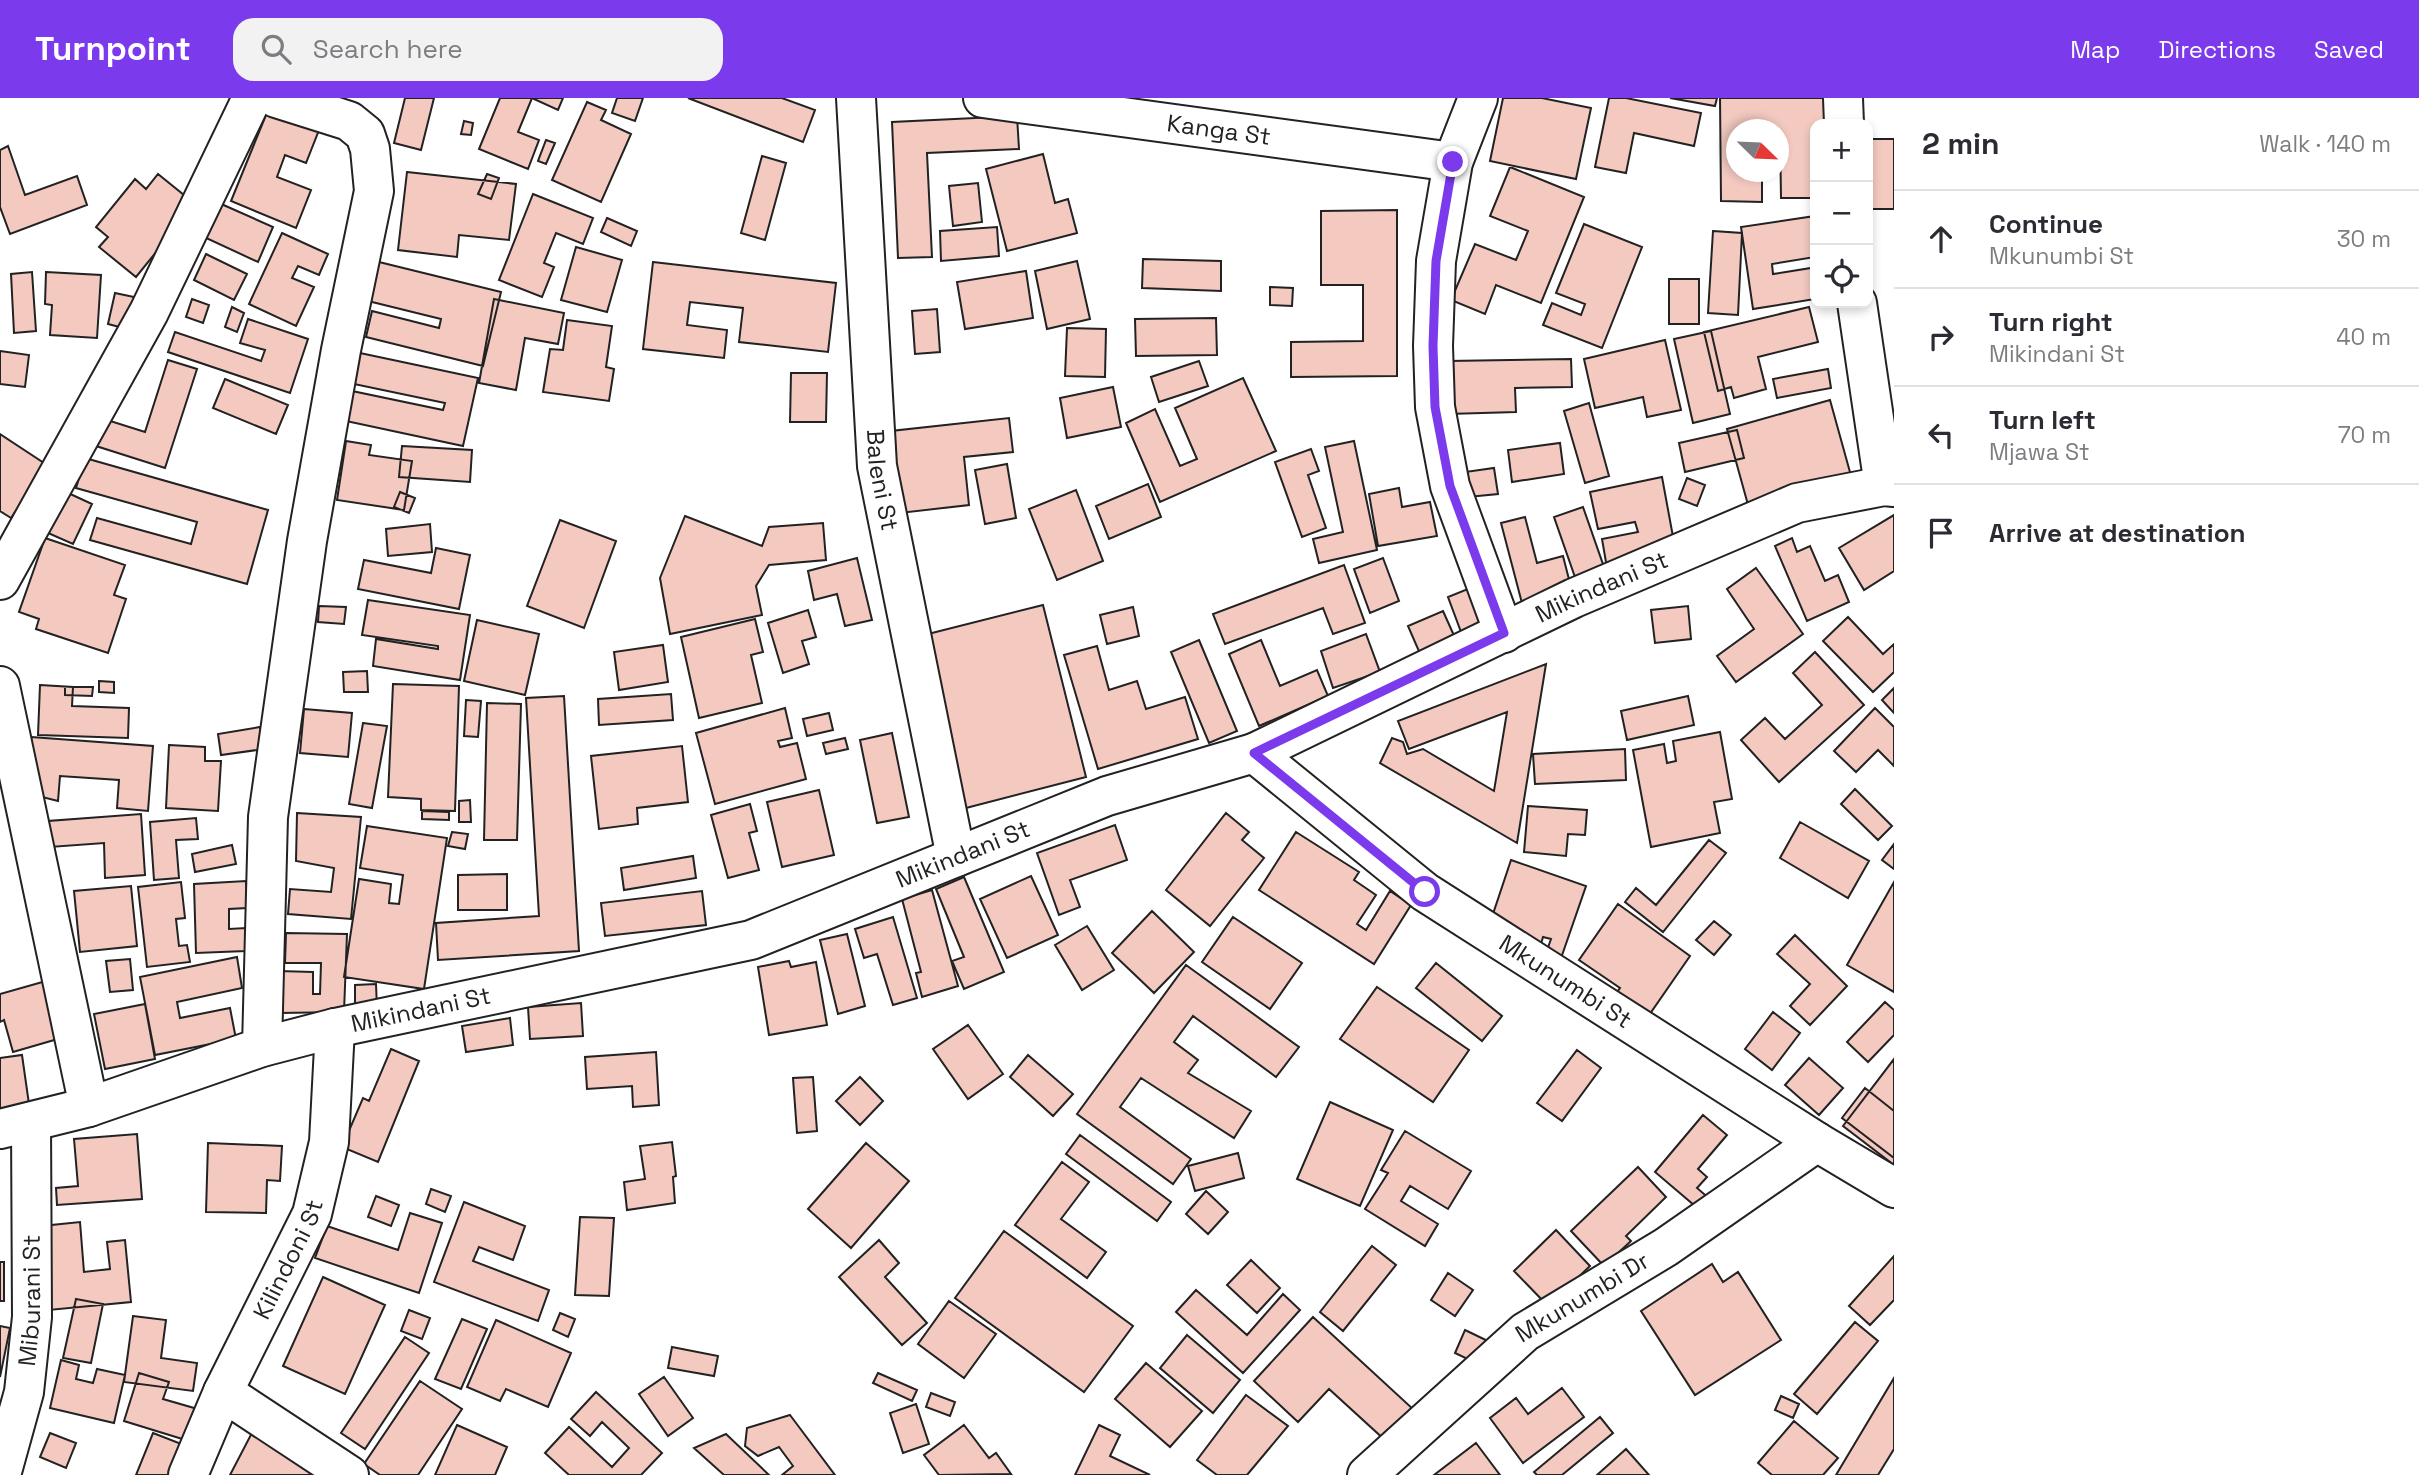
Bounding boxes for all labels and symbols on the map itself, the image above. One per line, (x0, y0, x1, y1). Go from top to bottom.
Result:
street label: Kanga St (1165, 107, 1273, 152)
north arrow (1726, 119, 1789, 182)
route end (1437, 146, 1468, 177)
street label: Baleni St (860, 428, 906, 533)
street label: Mikindani St (1530, 544, 1673, 629)
street label: Mikindani St (891, 813, 1034, 895)
route start (1409, 876, 1440, 907)
street label: Mkunumbi St (1494, 927, 1638, 1035)
street label: Mikindani St (348, 979, 493, 1039)
street label: Kilindoni St (246, 1197, 330, 1324)
street label: Miburani St (11, 1235, 47, 1368)
street label: Mkunumbi Dr (1509, 1245, 1655, 1349)

